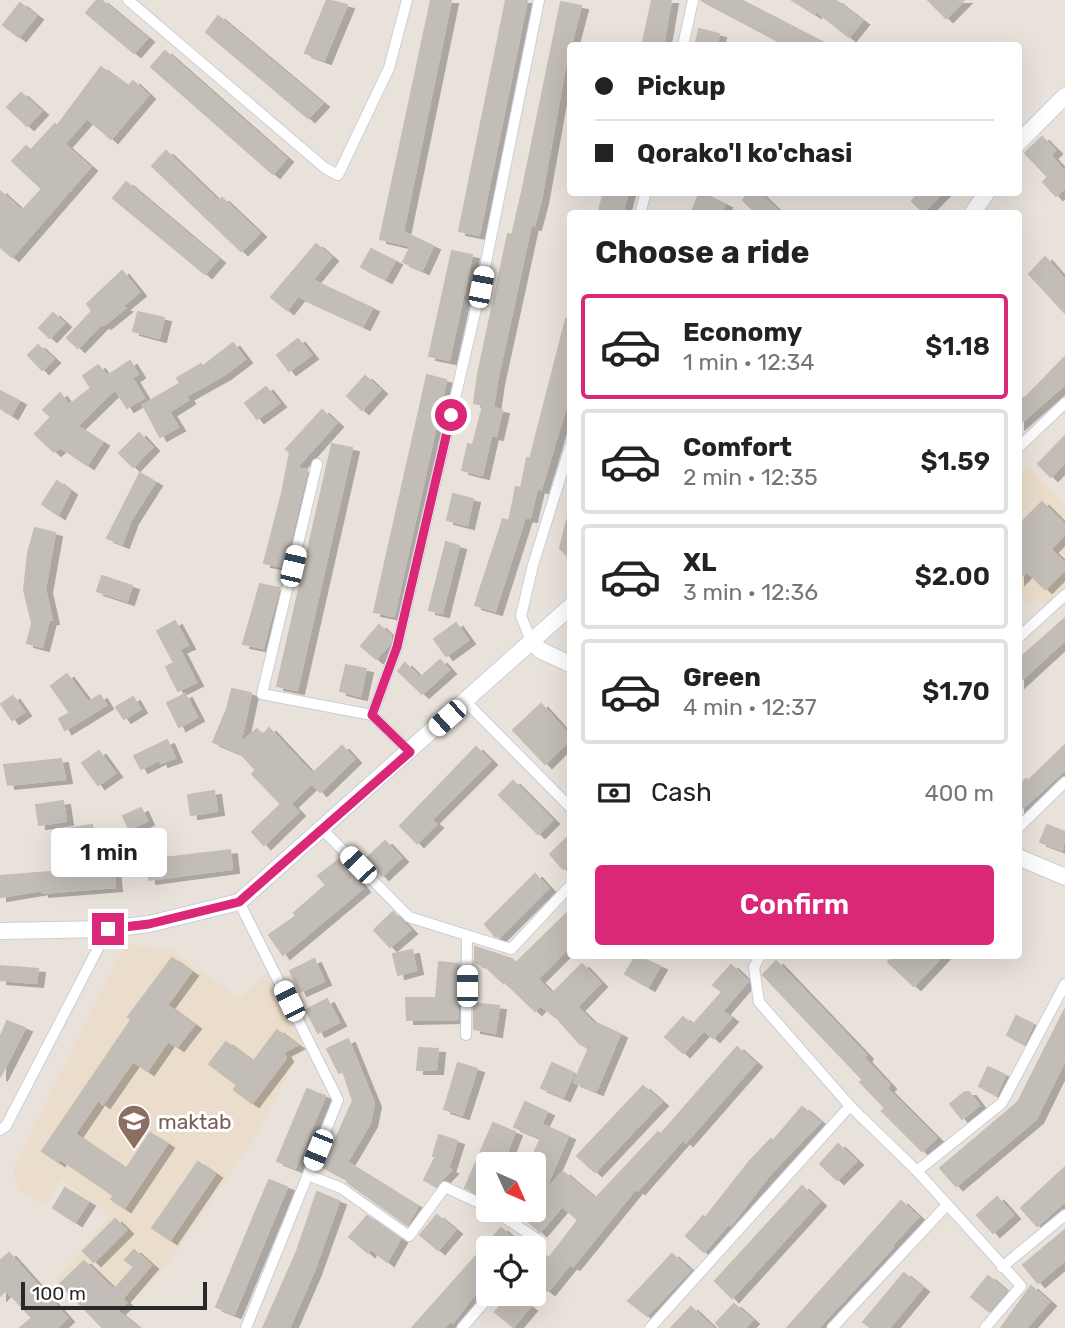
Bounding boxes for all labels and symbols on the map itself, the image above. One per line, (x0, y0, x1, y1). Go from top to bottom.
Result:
car (467, 264, 496, 310)
route start (435, 399, 467, 431)
car (279, 543, 308, 589)
car (425, 696, 470, 740)
callout: 1 min (50, 828, 166, 876)
car (336, 843, 381, 887)
route end (92, 913, 124, 945)
car (457, 965, 478, 1007)
car (271, 978, 308, 1024)
school or university icon: maktab (115, 1102, 153, 1151)
place label: maktab (158, 1109, 231, 1134)
car (301, 1127, 336, 1173)
north arrow (476, 1152, 546, 1222)
scale bar (21, 1279, 206, 1311)

